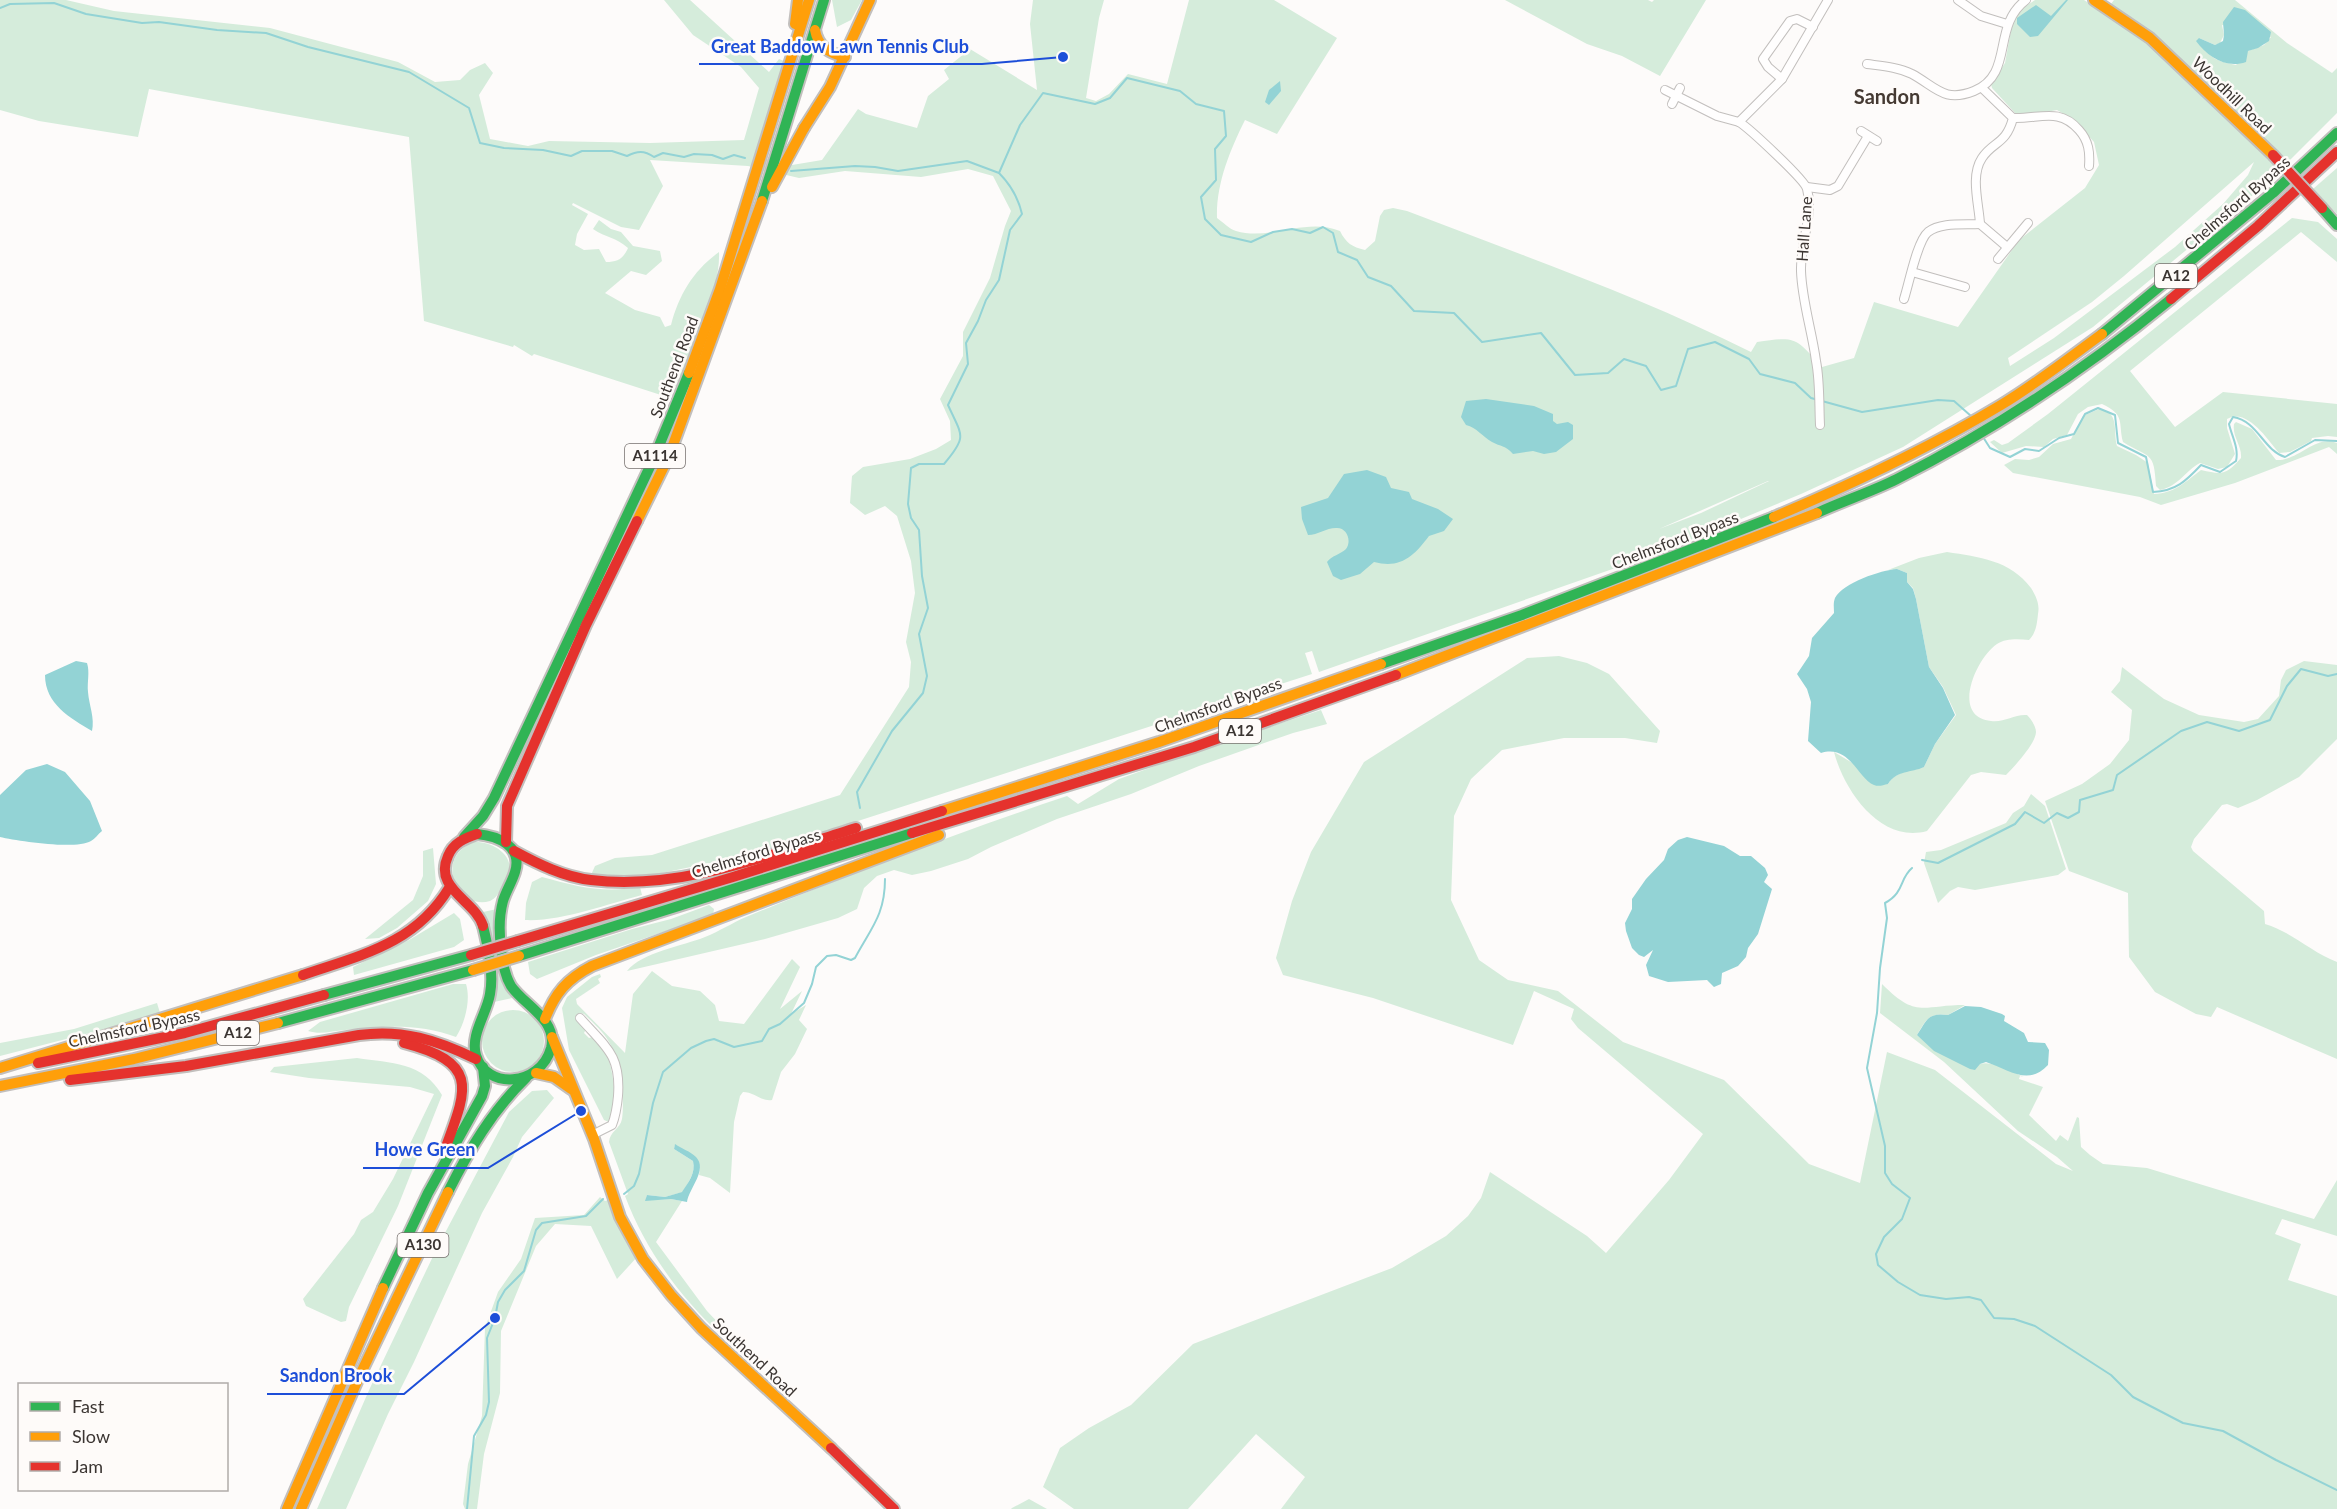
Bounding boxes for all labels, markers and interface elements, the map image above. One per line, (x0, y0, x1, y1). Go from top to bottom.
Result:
callout: Great Baddow Lawn Tennis Club (699, 28, 982, 64)
text: Great Baddow Lawn Tennis Club (711, 35, 969, 57)
street label: Woodhill Road (2189, 52, 2276, 137)
district label: Sandon (1854, 84, 1920, 108)
street label: Chelmsford Bypass (2180, 151, 2294, 254)
street label: Hall Lane (1792, 196, 1815, 262)
road number: A12 (2155, 264, 2197, 288)
street label: Southend Road (645, 313, 702, 420)
road number: A1114 (625, 444, 685, 468)
street label: Chelmsford Bypass (1609, 507, 1741, 572)
street label: Chelmsford Bypass (1152, 673, 1284, 736)
road number: A12 (1219, 719, 1261, 743)
street label: Chelmsford Bypass (689, 824, 823, 881)
street label: Chelmsford Bypass (66, 1004, 202, 1051)
road number: A12 (217, 1021, 259, 1045)
callout: Howe Green (363, 1132, 488, 1168)
text: Howe Green (375, 1138, 475, 1160)
road number: A130 (398, 1233, 448, 1257)
street label: Southend Road (710, 1313, 801, 1400)
callout: Sandon Brook (267, 1358, 404, 1394)
text: Sandon Brook (280, 1364, 393, 1386)
legend (18, 1383, 228, 1491)
text: Fast (72, 1395, 105, 1417)
text: Slow (72, 1425, 110, 1447)
text: Jam (72, 1455, 103, 1477)

